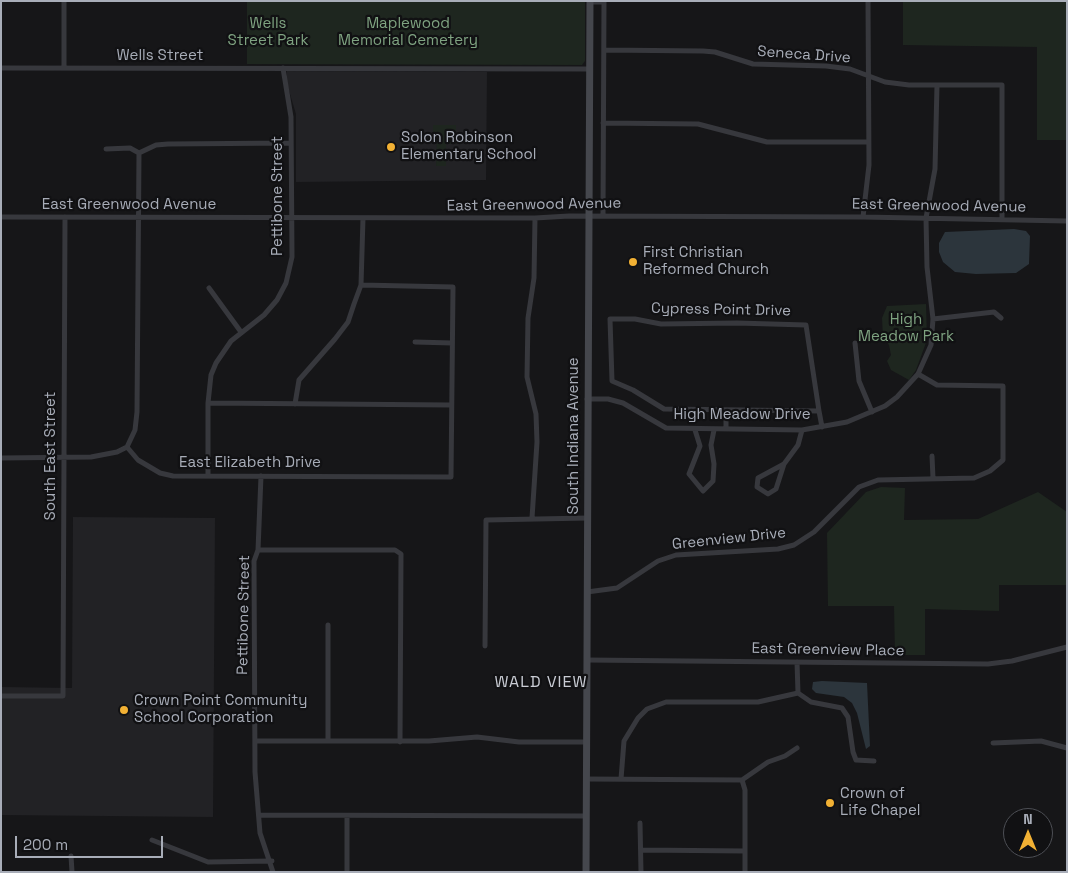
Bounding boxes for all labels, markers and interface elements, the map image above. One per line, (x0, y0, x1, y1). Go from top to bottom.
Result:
park label: Wells Street Park (228, 15, 308, 50)
park label: Maplewood Memorial Cemetery (338, 15, 478, 50)
street label: Seneca Drive (757, 43, 851, 67)
street label: Wells Street (117, 47, 203, 65)
place label: Solon Robinson Elementary School (401, 129, 537, 164)
street label: Pettibone Street (269, 136, 287, 256)
marker: Solon Robinson Elementary School (385, 141, 397, 153)
street label: East Greenwood Avenue (447, 194, 621, 216)
street label: East Greenwood Avenue (852, 195, 1026, 217)
street label: East Greenwood Avenue (42, 196, 216, 214)
place label: First Christian Reformed Church (643, 244, 769, 279)
marker: First Christian Reformed Church (627, 256, 639, 268)
street label: Cypress Point Drive (651, 300, 791, 320)
park label: High Meadow Park (858, 311, 954, 346)
street label: South Indiana Avenue (565, 357, 583, 515)
street label: South East Street (42, 392, 60, 520)
street label: High Meadow Drive (673, 406, 811, 424)
street label: East Elizabeth Drive (179, 454, 321, 472)
street label: Greenview Drive (671, 524, 787, 554)
street label: Pettibone Street (234, 555, 254, 675)
street label: East Greenview Place (751, 640, 905, 660)
district label: WALD VIEW (493, 673, 589, 693)
place label: Crown Point Community School Corporation (134, 692, 307, 727)
marker: Crown Point Community School Corporation (118, 704, 130, 716)
place label: Crown of Life Chapel (840, 785, 921, 820)
marker: Crown of Life Chapel (824, 797, 836, 809)
north arrow (1003, 808, 1053, 858)
text: N (1023, 810, 1033, 828)
scale bar (18, 826, 165, 858)
text: 200 m (23, 835, 68, 854)

